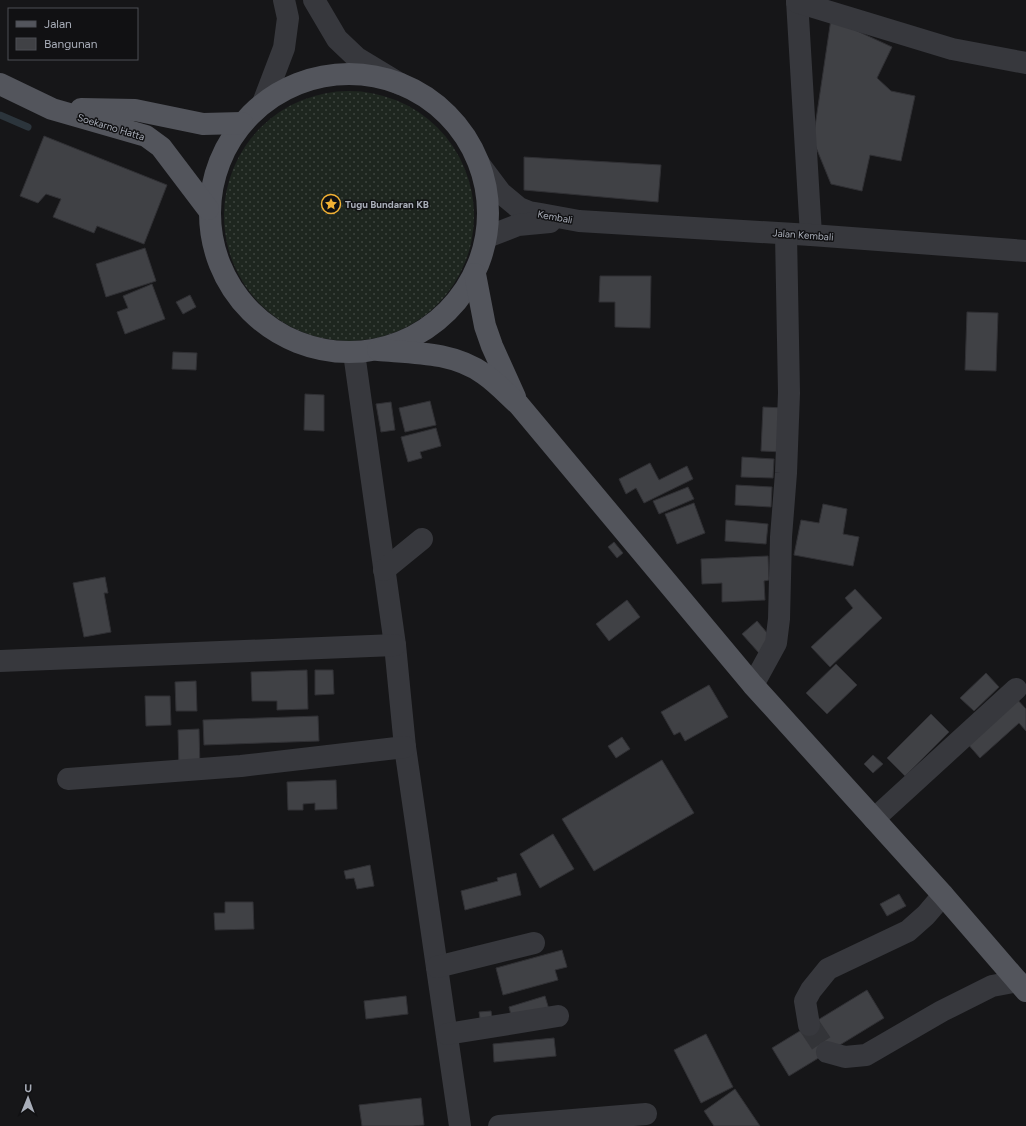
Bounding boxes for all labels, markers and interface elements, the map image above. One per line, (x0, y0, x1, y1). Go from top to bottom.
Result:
legend (8, 8, 138, 60)
text: Jalan (44, 17, 72, 31)
text: Bangunan (44, 37, 98, 51)
street label: Soekarno Hatta (76, 111, 146, 143)
place icon: Tugu Bundaran KB (320, 193, 342, 215)
place label: Tugu Bundaran KB (345, 198, 429, 211)
street label: Kembali (536, 208, 574, 226)
street label: Jalan Kembali (772, 226, 834, 244)
north arrow (8, 1078, 48, 1118)
text: U (24, 1082, 32, 1095)

